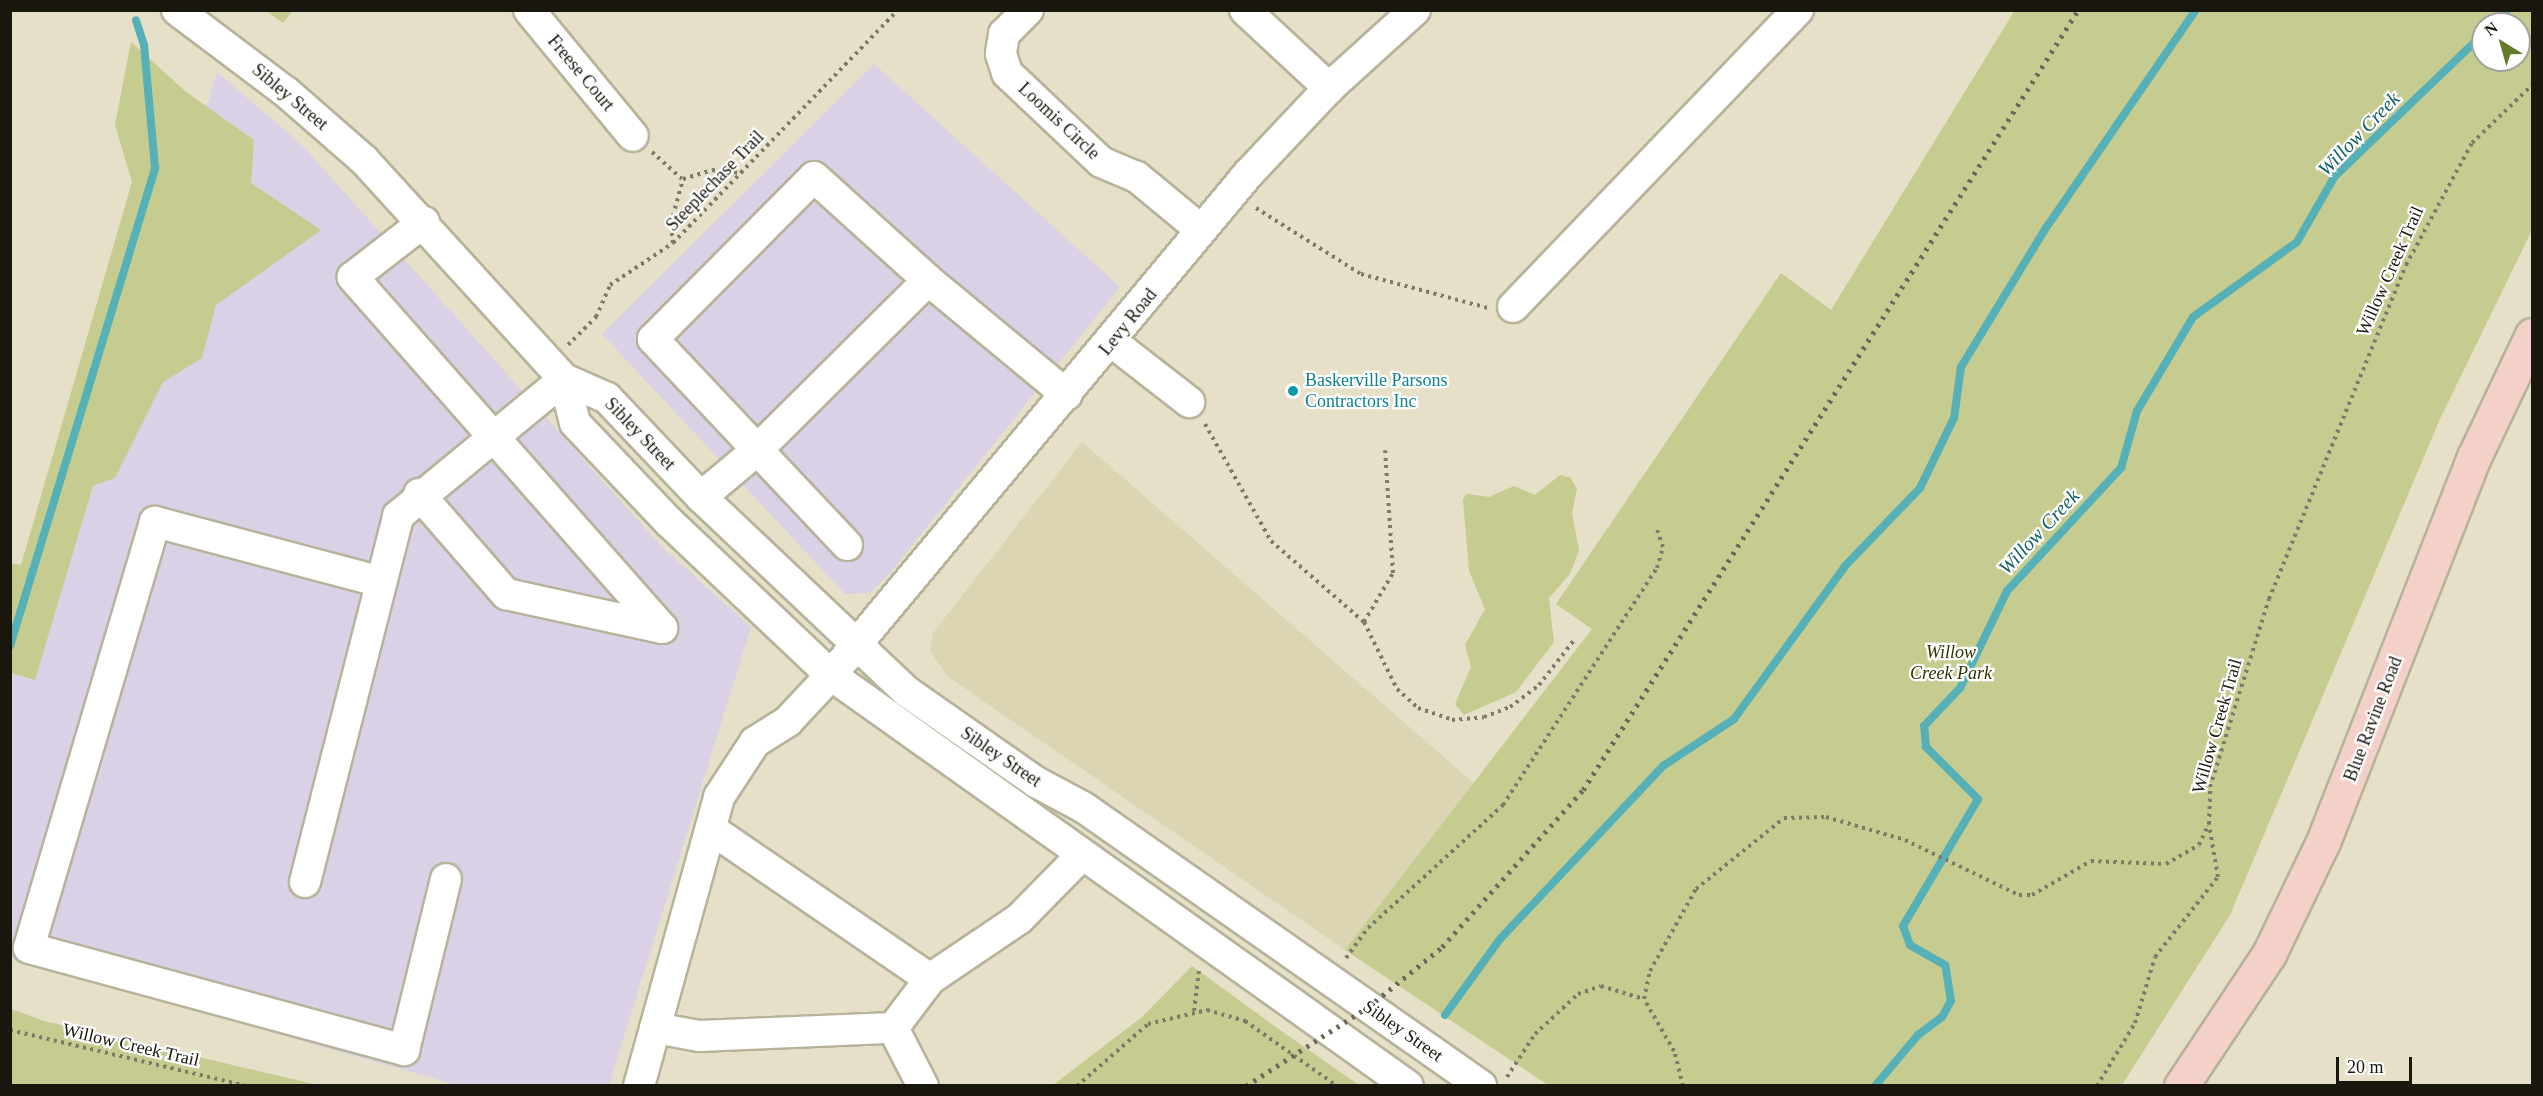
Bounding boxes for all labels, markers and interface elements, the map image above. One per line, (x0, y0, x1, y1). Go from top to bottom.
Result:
north arrow (2471, 12, 2531, 72)
text: N (2481, 19, 2501, 39)
street label: Freese Court (543, 31, 619, 115)
street label: Sibley Street (248, 59, 332, 135)
street label: Loomis Circle (1014, 78, 1104, 164)
water label: Willow Creek (2313, 87, 2405, 181)
street label: Steeplechase Trail (661, 126, 769, 236)
street label: Willow Creek Trail (2352, 203, 2428, 339)
street label: Levy Road (1095, 284, 1161, 360)
place label: Baskerville Parsons Contractors Inc (1305, 370, 1447, 412)
marker: Baskerville Parsons Contractors Inc (1286, 384, 1300, 398)
street label: Sibley Street (600, 393, 680, 475)
water label: Willow Creek (1994, 484, 2084, 580)
park label: Willow Creek Park (1910, 642, 1992, 684)
street label: Blue Ravine Road (2339, 654, 2407, 784)
street label: Willow Creek Trail (2187, 656, 2247, 796)
street label: Sibley Street (957, 722, 1045, 792)
street label: Sibley Street (1359, 996, 1447, 1066)
street label: Willow Creek Trail (61, 1019, 201, 1071)
scale bar (2339, 1045, 2416, 1083)
text: 20 m (2347, 1057, 2384, 1077)

